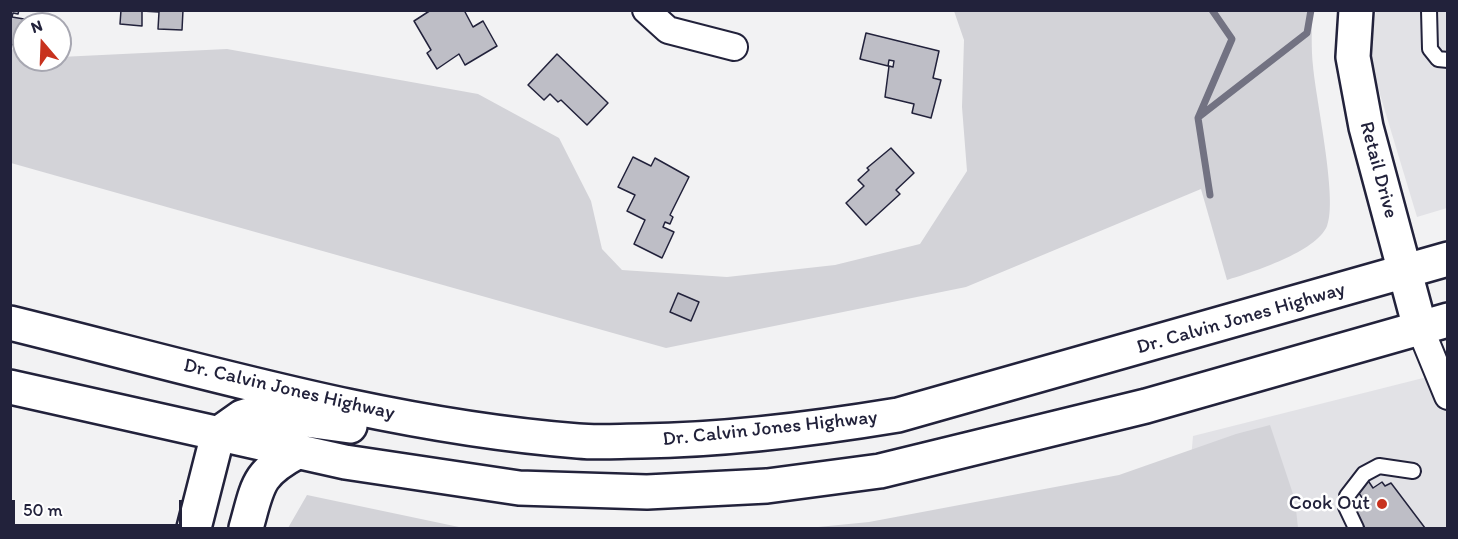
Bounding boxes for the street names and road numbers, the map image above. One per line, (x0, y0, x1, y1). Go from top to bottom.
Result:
street label: Retail Drive (1354, 119, 1402, 221)
street label: Dr. Calvin Jones Highway (1134, 278, 1348, 360)
street label: Dr. Calvin Jones Highway (181, 354, 397, 426)
street label: Dr. Calvin Jones Highway (661, 406, 879, 452)

